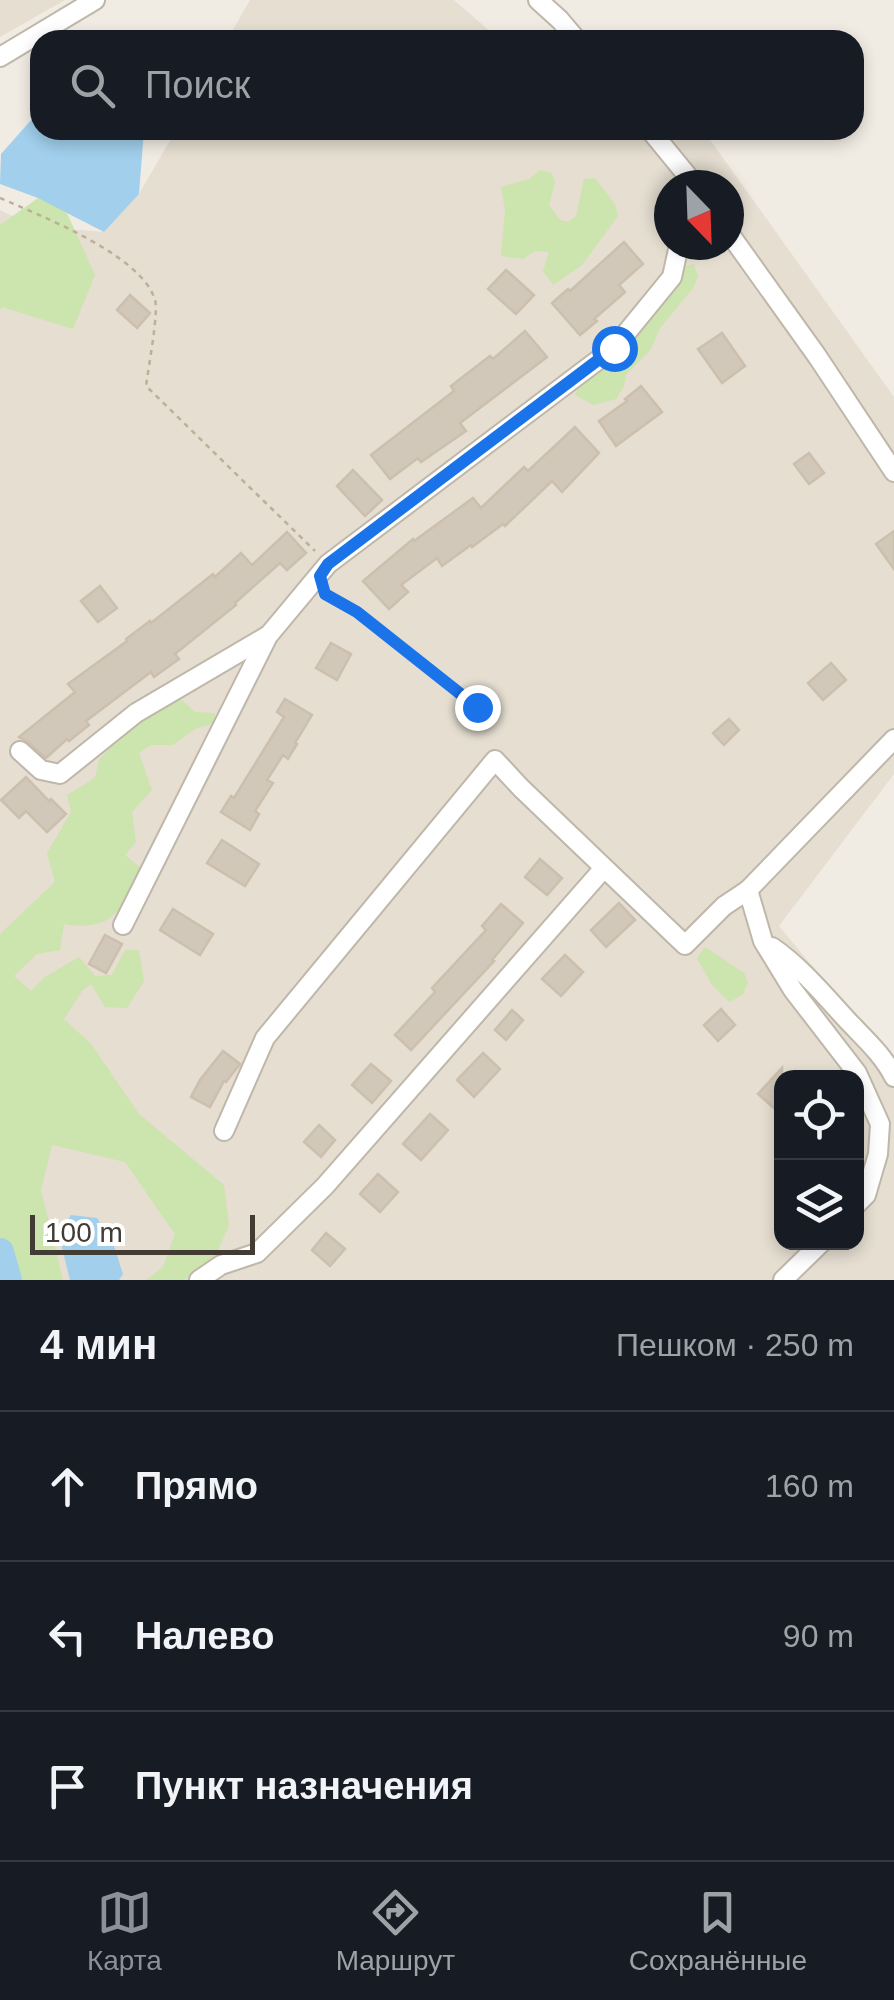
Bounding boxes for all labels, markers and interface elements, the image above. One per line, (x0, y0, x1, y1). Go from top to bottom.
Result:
search box (30, 30, 864, 140)
icon: search (65, 58, 120, 113)
text: Поиск (145, 64, 250, 106)
north arrow (654, 170, 744, 260)
route start (592, 326, 638, 372)
route end (455, 685, 501, 731)
map controls (774, 1070, 864, 1250)
button: locate (774, 1070, 864, 1160)
button: layers (774, 1160, 864, 1250)
scale bar (30, 1210, 255, 1254)
text: 100 m (45, 1217, 123, 1248)
text: 4 мин (40, 1321, 157, 1368)
text: Пешком · 250 m (616, 1327, 854, 1363)
icon: ahead (40, 1459, 95, 1514)
text: Прямо (135, 1465, 258, 1507)
text: 160 m (765, 1468, 854, 1504)
icon: left (40, 1609, 95, 1664)
text: Налево (135, 1615, 274, 1657)
text: 90 m (783, 1618, 854, 1654)
icon: arrive (40, 1759, 95, 1814)
text: Пункт назначения (135, 1765, 473, 1807)
tab: Карта (87, 1885, 162, 1977)
tab: Маршрут (336, 1885, 455, 1977)
tab: Сохранённые (629, 1885, 807, 1977)

